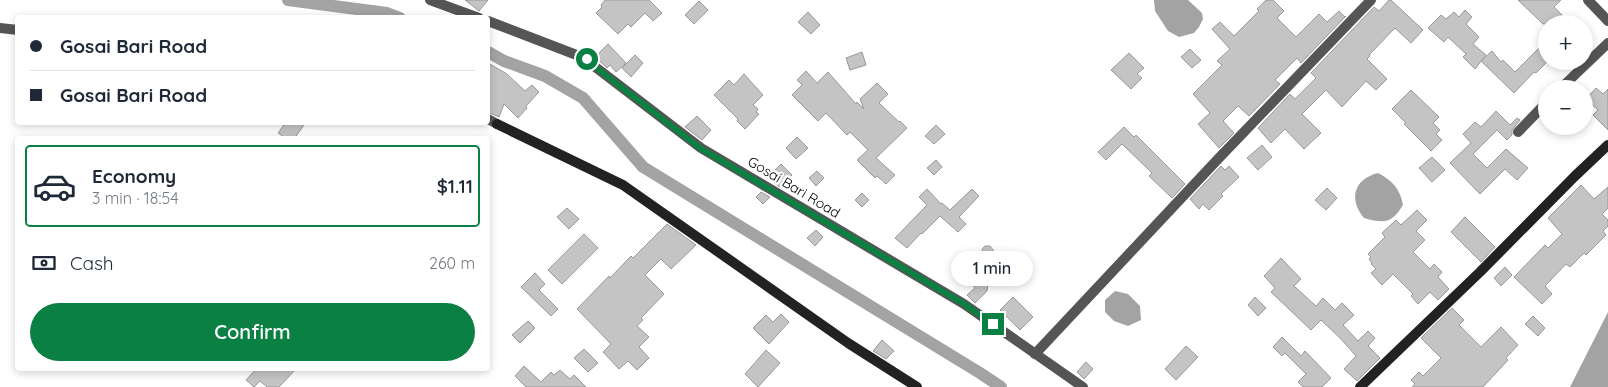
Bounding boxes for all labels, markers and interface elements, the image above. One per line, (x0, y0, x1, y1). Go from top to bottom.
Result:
map controls (1538, 15, 1593, 135)
button: + (1538, 15, 1593, 70)
text: Gosai Bari Road (60, 34, 207, 58)
route start (576, 48, 598, 70)
button: − (1538, 80, 1593, 135)
text: Gosai Bari Road (60, 83, 207, 107)
street label: Gosai Bari Road (744, 152, 844, 222)
icon: car (32, 164, 77, 209)
text: Economy (92, 164, 176, 188)
text: $1.11 (437, 174, 473, 198)
text: 3 min · 18:54 (92, 188, 179, 208)
icon: cash (30, 249, 58, 277)
text: Cash (70, 251, 114, 275)
callout: 1 min (952, 252, 1034, 286)
text: 260 m (429, 253, 475, 273)
text: 1 min (973, 258, 1011, 278)
button: Confirm (30, 303, 475, 361)
route end (982, 313, 1004, 335)

